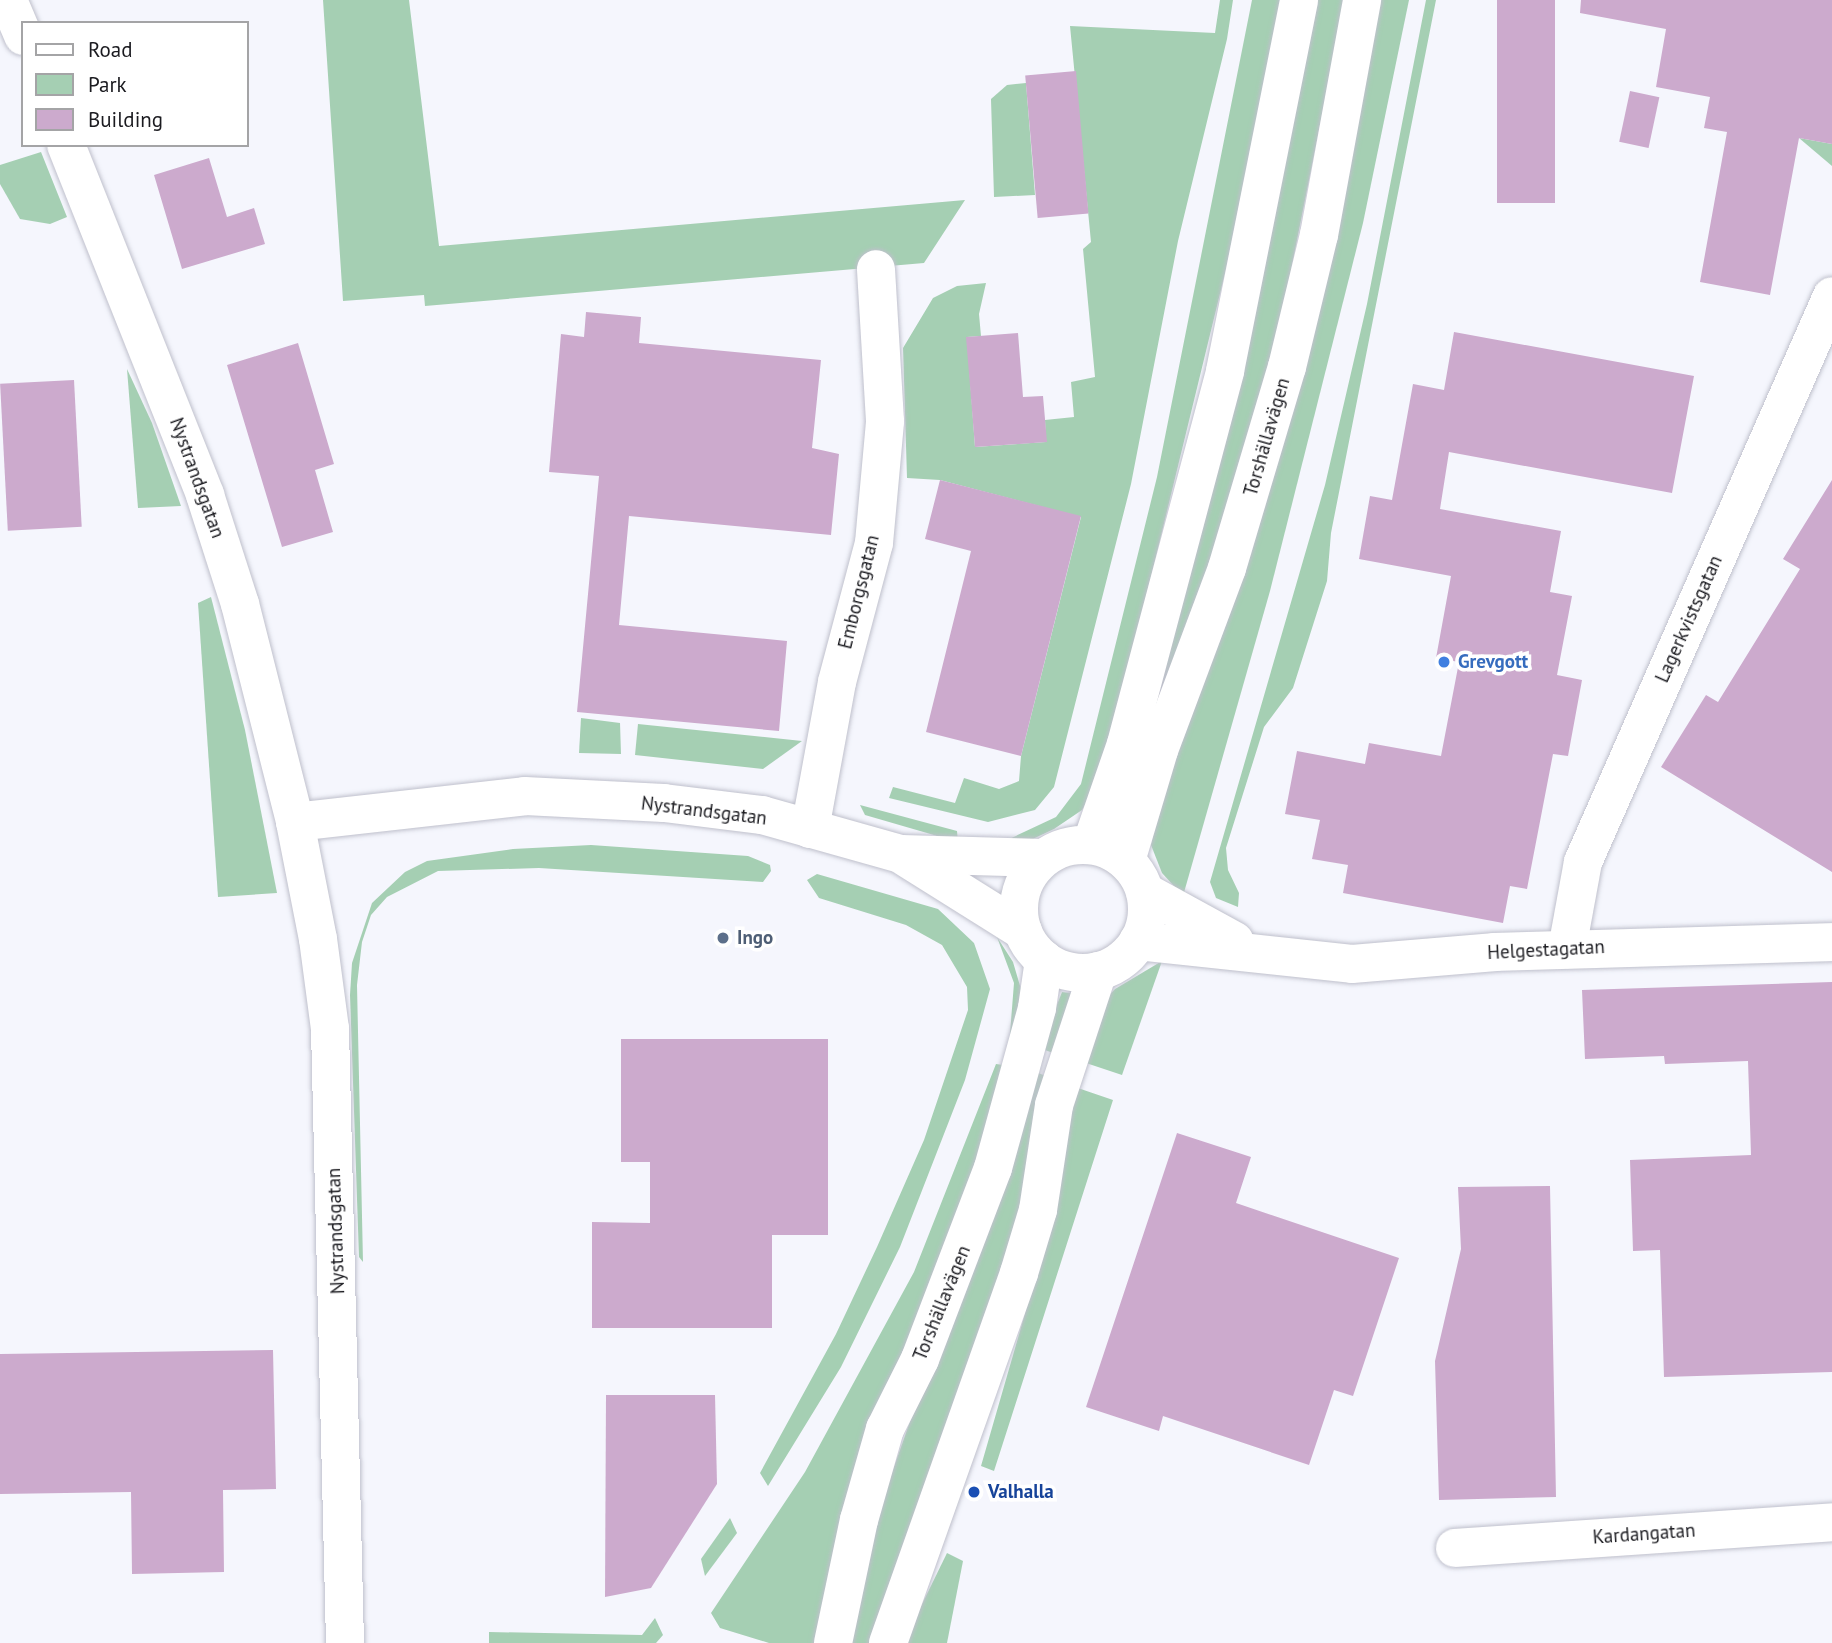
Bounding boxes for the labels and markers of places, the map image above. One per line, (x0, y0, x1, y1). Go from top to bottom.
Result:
place label: Grevgott (1458, 651, 1528, 673)
marker: Grevgott (1436, 654, 1452, 670)
place label: Ingo (737, 927, 773, 949)
marker: Ingo (715, 930, 731, 946)
place label: Valhalla (988, 1481, 1054, 1503)
marker: Valhalla (966, 1484, 982, 1500)

